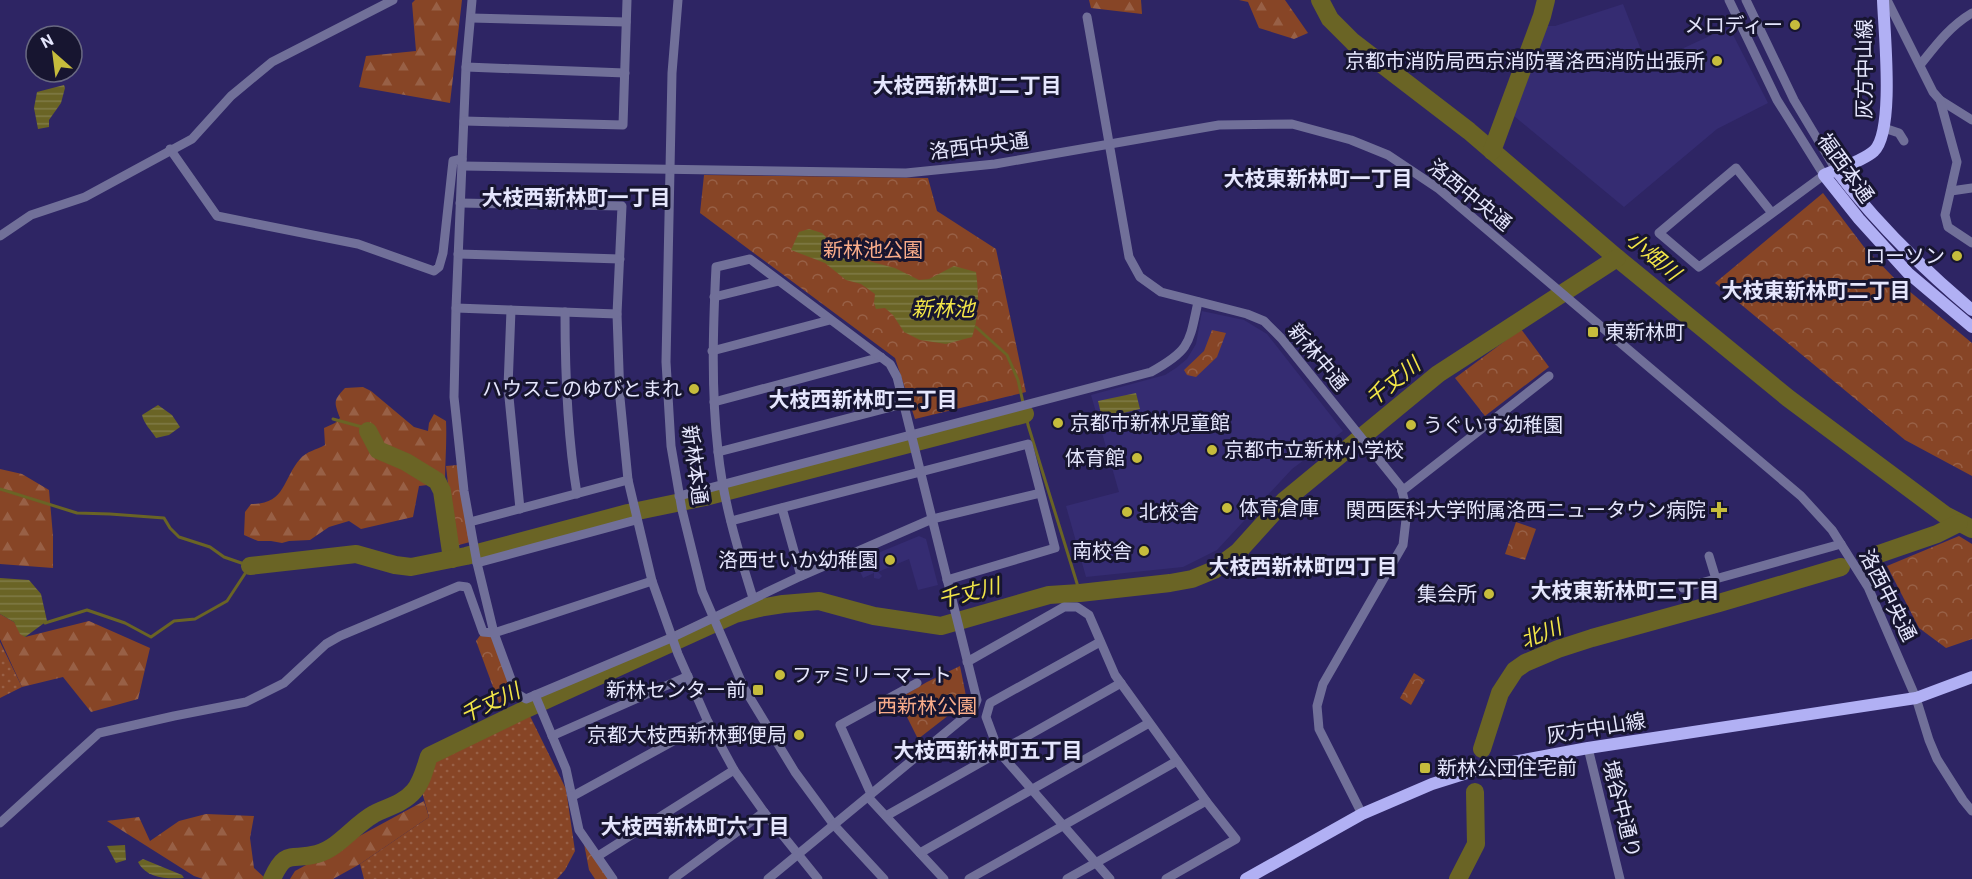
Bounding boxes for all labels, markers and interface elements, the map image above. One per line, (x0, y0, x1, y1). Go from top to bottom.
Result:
place label: メロディー (1684, 13, 1783, 37)
marker: メロディー (1788, 18, 1802, 32)
street label: 灰方中山線 (1852, 19, 1876, 119)
north arrow (24, 24, 84, 84)
text: N (38, 30, 57, 52)
place label: 京都市消防局西京消防署洛西消防出張所 (1345, 49, 1705, 73)
marker: 京都市消防局西京消防署洛西消防出張所 (1710, 54, 1724, 68)
district label: 大枝西新林町二丁目 (873, 74, 1062, 98)
street label: 洛西中央通 (928, 128, 1030, 164)
street label: 福西本通 (1813, 129, 1879, 207)
street label: 洛西中央通 (1424, 154, 1516, 236)
district label: 大枝東新林町一丁目 (1224, 167, 1413, 191)
district label: 大枝西新林町一丁目 (482, 186, 671, 210)
water label: 小畑川 (1621, 227, 1686, 287)
park label: 新林池公園 (823, 238, 923, 262)
place label: ローソン (1865, 244, 1945, 268)
marker: ローソン (1950, 249, 1964, 263)
district label: 大枝東新林町二丁目 (1722, 279, 1911, 303)
water label: 新林池 (912, 297, 976, 321)
street label: 新林中通 (1283, 319, 1353, 395)
place label: 東新林町 (1605, 320, 1685, 344)
marker: 東新林町 (1586, 325, 1600, 339)
water label: 千丈川 (1361, 352, 1427, 411)
place label: ハウスこのゆびとまれ (482, 377, 682, 401)
marker: ハウスこのゆびとまれ (687, 382, 701, 396)
district label: 大枝西新林町三丁目 (769, 388, 958, 412)
place label: 京都市新林児童館 (1070, 411, 1230, 435)
place label: うぐいす幼稚園 (1423, 413, 1563, 437)
marker: 京都市新林児童館 (1051, 416, 1065, 430)
marker: うぐいす幼稚園 (1404, 418, 1418, 432)
street label: 新林本通 (678, 424, 712, 506)
place label: 京都市立新林小学校 (1224, 438, 1404, 462)
marker: 京都市立新林小学校 (1205, 443, 1219, 457)
place label: 体育館 (1065, 446, 1125, 470)
marker: 体育館 (1130, 451, 1144, 465)
place label: 体育倉庫 (1239, 496, 1319, 520)
place label: 関西医科大学附属洛西ニュータウン病院 (1346, 498, 1706, 522)
place label: 北校舎 (1139, 500, 1199, 524)
marker: 体育倉庫 (1220, 501, 1234, 515)
marker: 関西医科大学附属洛西ニュータウン病院 (1710, 501, 1728, 519)
marker: 北校舎 (1120, 505, 1134, 519)
place label: 南校舎 (1072, 539, 1132, 563)
marker: 南校舎 (1137, 544, 1151, 558)
street label: 洛西中央通 (1855, 545, 1921, 645)
place label: 洛西せいか幼稚園 (718, 548, 878, 572)
marker: 洛西せいか幼稚園 (883, 553, 897, 567)
district label: 大枝西新林町四丁目 (1209, 555, 1398, 579)
water label: 千丈川 (936, 573, 1004, 612)
district label: 大枝東新林町三丁目 (1531, 579, 1720, 603)
place label: 集会所 (1417, 582, 1477, 606)
marker: 集会所 (1482, 587, 1496, 601)
water label: 北川 (1517, 614, 1567, 653)
place label: ファミリーマート (792, 663, 952, 687)
marker: ファミリーマート (773, 668, 787, 682)
water label: 千丈川 (456, 678, 525, 727)
place label: 新林センター前 (606, 678, 746, 702)
marker: 新林センター前 (751, 683, 765, 697)
park label: 西新林公園 (877, 694, 977, 718)
street label: 灰方中山線 (1545, 708, 1647, 748)
place label: 京都大枝西新林郵便局 (587, 723, 787, 747)
marker: 京都大枝西新林郵便局 (792, 728, 806, 742)
district label: 大枝西新林町五丁目 (894, 739, 1083, 763)
place label: 新林公団住宅前 (1437, 756, 1577, 780)
street label: 境谷中通り (1598, 758, 1646, 860)
marker: 新林公団住宅前 (1418, 761, 1432, 775)
district label: 大枝西新林町六丁目 (601, 815, 790, 839)

